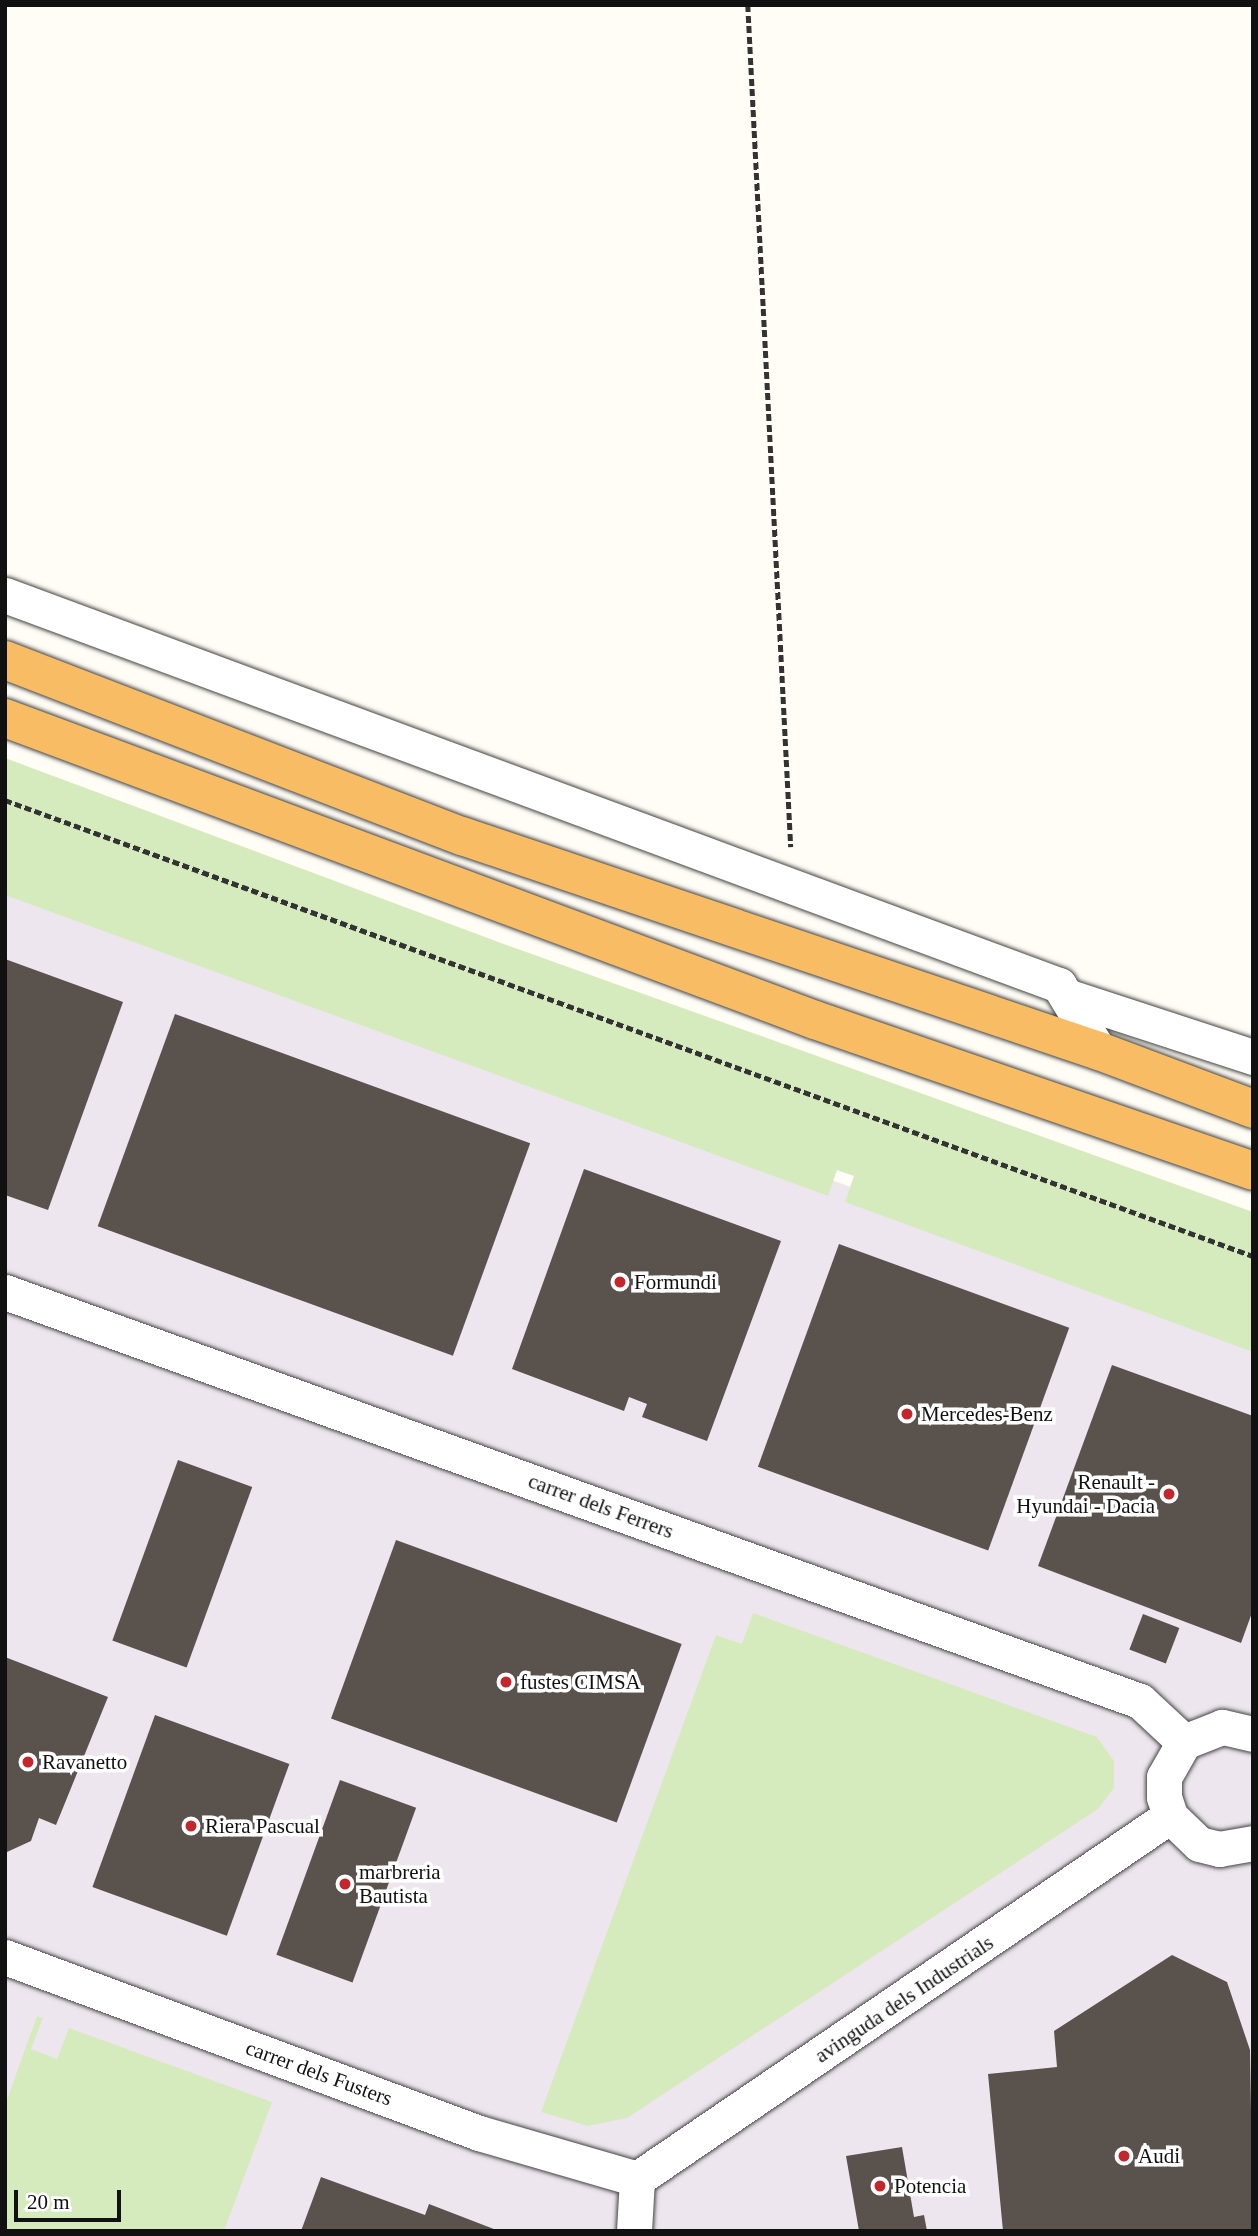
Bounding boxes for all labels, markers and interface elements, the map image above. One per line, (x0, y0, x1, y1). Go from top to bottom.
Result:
place label: Formundi (634, 1269, 717, 1295)
marker: Formundi (612, 1274, 628, 1290)
place label: Mercedes-Benz (921, 1401, 1053, 1427)
marker: Mercedes-Benz (899, 1406, 915, 1422)
street label: carrer dels Ferrers (525, 1468, 677, 1544)
place label: Renault - Hyundai - Dacia (1016, 1469, 1155, 1519)
marker: Renault - Hyundai - Dacia (1161, 1486, 1177, 1502)
place label: fustes CIMSA (520, 1669, 641, 1695)
marker: fustes CIMSA (498, 1674, 514, 1690)
place label: Ravanetto (42, 1749, 127, 1775)
marker: Ravanetto (20, 1754, 36, 1770)
place label: Riera Pascual (205, 1813, 320, 1839)
marker: Riera Pascual (183, 1818, 199, 1834)
place label: marbreria Bautista (359, 1859, 441, 1909)
marker: marbreria Bautista (337, 1876, 353, 1892)
street label: avinguda dels Industrials (810, 1930, 998, 2068)
street label: carrer dels Fusters (242, 2035, 396, 2111)
place label: Audi (1138, 2143, 1180, 2169)
marker: Audi (1116, 2148, 1132, 2164)
place label: Potencia (894, 2173, 966, 2199)
scale bar (18, 2176, 124, 2220)
marker: Potencia (872, 2178, 888, 2194)
text: 20 m (27, 2190, 70, 2214)

